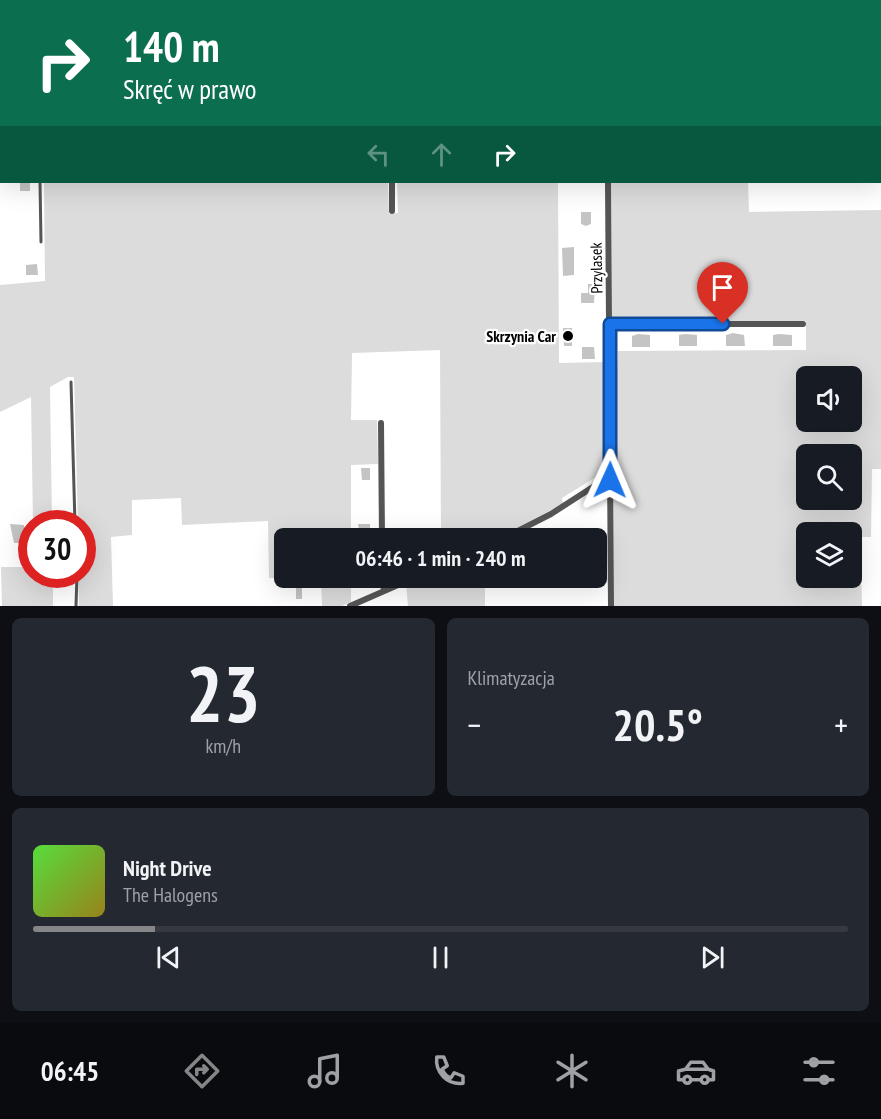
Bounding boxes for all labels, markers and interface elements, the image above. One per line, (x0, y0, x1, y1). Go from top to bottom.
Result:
text: 140 m (123, 19, 220, 74)
icon: right (24, 24, 102, 102)
text: Skręć w prawo (123, 72, 257, 106)
icon: left (362, 138, 395, 171)
icon: ahead (425, 138, 458, 171)
icon: right (488, 138, 521, 171)
street label: Przylasek (586, 241, 606, 294)
pin (697, 262, 748, 324)
icon: arrive (706, 271, 739, 304)
place label: Skrzynia Car (486, 326, 556, 346)
marker: Skrzynia Car (561, 329, 575, 343)
map controls (796, 366, 862, 588)
button: sound (796, 366, 862, 432)
button: search (796, 444, 862, 510)
position arrow (578, 448, 642, 512)
speed limit sign: 30 (18, 510, 96, 588)
button: layers (796, 522, 862, 588)
text: 06:46 · 1 min · 240 m (355, 544, 526, 572)
text: 23 (186, 643, 261, 744)
text: Klimatyzacja (468, 665, 555, 691)
text: 20.5° (613, 695, 703, 753)
text: − (468, 703, 481, 746)
text: + (834, 703, 848, 746)
text: km/h (206, 733, 241, 759)
text: Night Drive (123, 854, 212, 882)
text: The Halogens (123, 882, 218, 908)
icon: previous (152, 941, 185, 974)
icon: pause (424, 941, 457, 974)
icon: next (696, 941, 729, 974)
icon: directions (181, 1050, 223, 1092)
icon: music (304, 1050, 346, 1092)
icon: phone (428, 1050, 470, 1092)
icon: climate (551, 1050, 593, 1092)
icon: car (675, 1050, 717, 1092)
icon: filters (798, 1050, 840, 1092)
text: 06:45 (41, 1054, 99, 1088)

